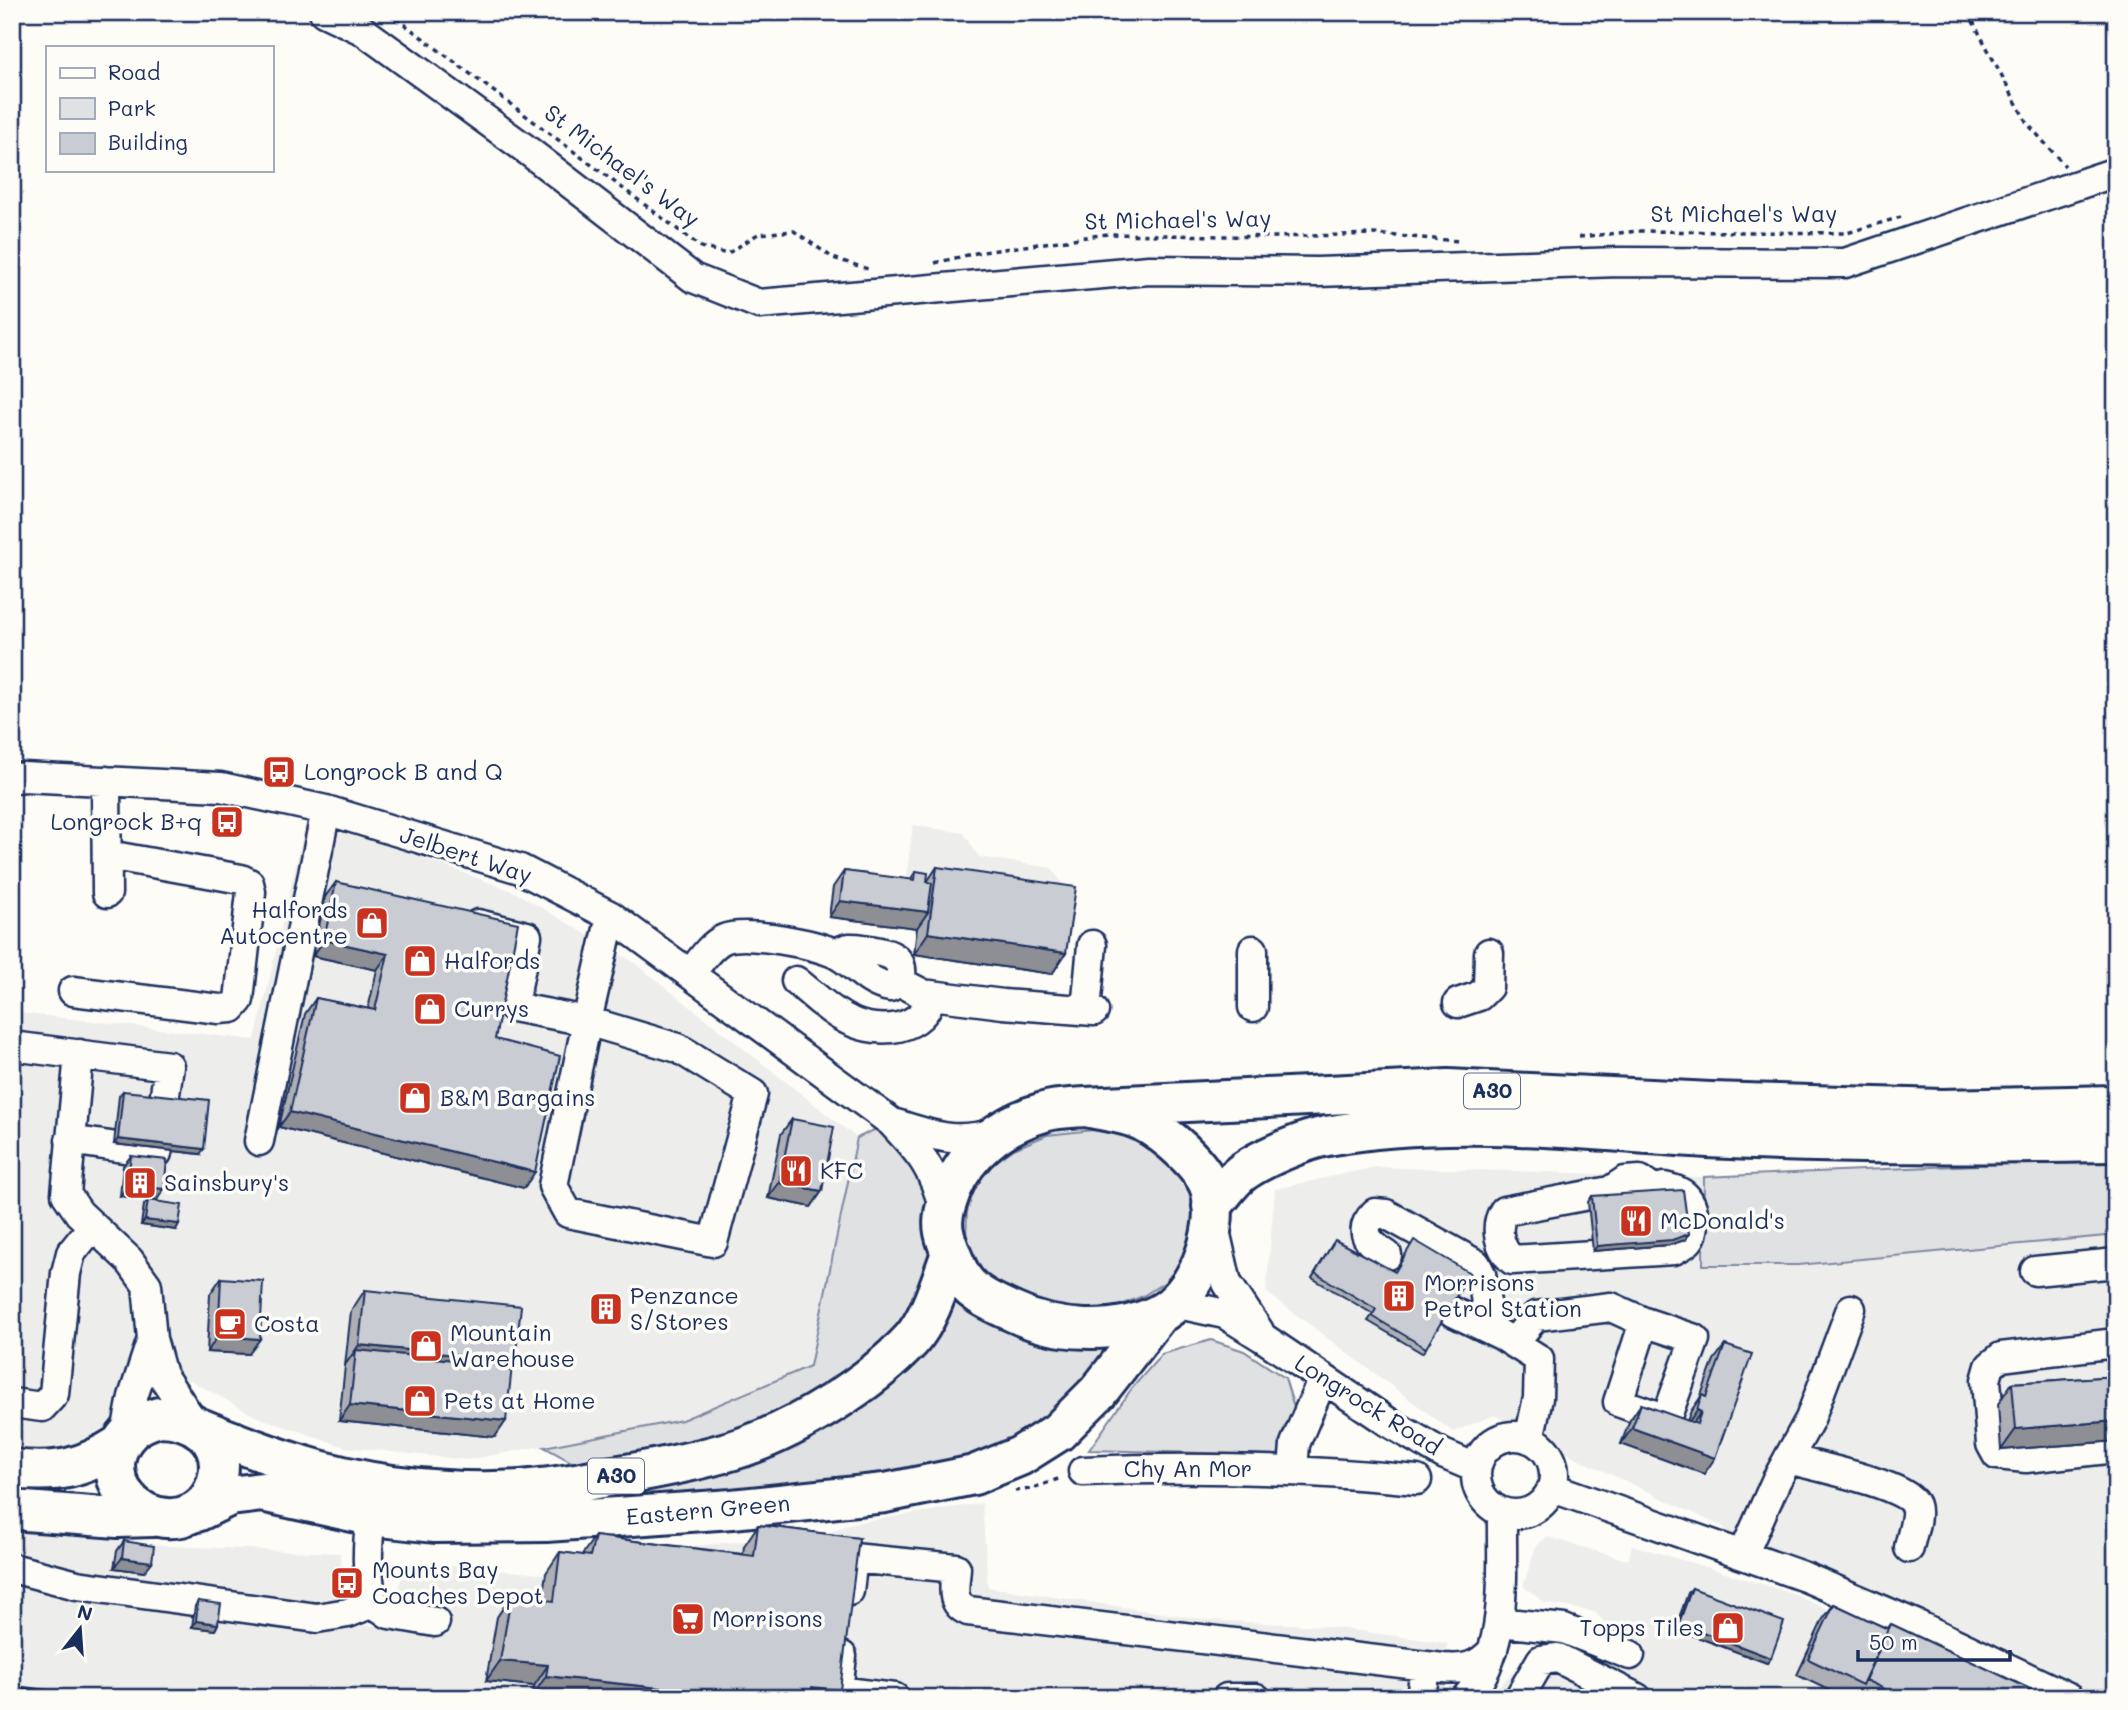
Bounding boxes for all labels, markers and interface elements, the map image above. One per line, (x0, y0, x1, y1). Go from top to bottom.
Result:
legend (46, 46, 273, 172)
text: Road (108, 58, 160, 85)
text: Park (108, 94, 156, 121)
street label: St Michael's Way (539, 97, 706, 233)
text: Building (108, 128, 188, 155)
street label: St Michael's Way (1651, 198, 1837, 228)
street label: St Michael's Way (1084, 202, 1272, 236)
bus stop icon: Longrock B and Q (260, 753, 298, 791)
place label: Longrock B and Q (304, 756, 503, 786)
bus stop icon: Longrock B+q (208, 803, 246, 841)
place label: Longrock B+q (50, 806, 202, 836)
street label: Jelbert Way (396, 819, 536, 889)
place label: Halfords Autocentre (219, 894, 348, 950)
shop icon: Halfords Autocentre (353, 904, 391, 942)
shop icon: Halfords (401, 942, 439, 980)
place label: Halfords (444, 945, 540, 975)
shop icon: Currys (411, 990, 449, 1028)
place label: Currys (454, 993, 529, 1023)
road number: A30 (1464, 1074, 1520, 1108)
shop icon: B&M Bargains (396, 1079, 434, 1117)
place label: B&M Bargains (440, 1082, 595, 1112)
restaurant icon: KFC (777, 1152, 815, 1190)
place label: KFC (820, 1155, 863, 1185)
building icon: Sainsbury's (121, 1164, 159, 1202)
place label: Sainsbury's (164, 1167, 289, 1197)
restaurant icon: McDonald's (1617, 1202, 1655, 1240)
place label: McDonald's (1660, 1205, 1785, 1235)
place label: Morrisons Petrol Station (1424, 1267, 1582, 1323)
building icon: Morrisons Petrol Station (1380, 1277, 1418, 1315)
place label: Penzance S/Stores (630, 1280, 739, 1336)
building icon: Penzance S/Stores (587, 1290, 625, 1328)
cafe icon: Costa (211, 1305, 249, 1343)
place label: Costa (254, 1308, 320, 1338)
place label: Mountain Warehouse (450, 1317, 575, 1373)
shop icon: Mountain Warehouse (407, 1327, 445, 1365)
street label: Longrock Road (1290, 1347, 1447, 1461)
shop icon: Pets at Home (401, 1382, 439, 1420)
place label: Pets at Home (444, 1385, 595, 1415)
street label: Chy An Mor (1124, 1453, 1252, 1483)
road number: A30 (588, 1458, 644, 1494)
street label: Eastern Green (625, 1487, 791, 1531)
place label: Mounts Bay Coaches Depot (372, 1554, 544, 1610)
bus stop icon: Mounts Bay Coaches Depot (328, 1564, 366, 1602)
north arrow (46, 1594, 116, 1664)
text: N (75, 1598, 96, 1626)
supermarket icon: Morrisons (669, 1600, 707, 1638)
place label: Morrisons (712, 1603, 823, 1633)
shop icon: Topps Tiles (1709, 1609, 1747, 1647)
place label: Topps Tiles (1580, 1612, 1704, 1642)
scale bar (1858, 1619, 2011, 1663)
text: 50 m (1869, 1628, 1918, 1655)

